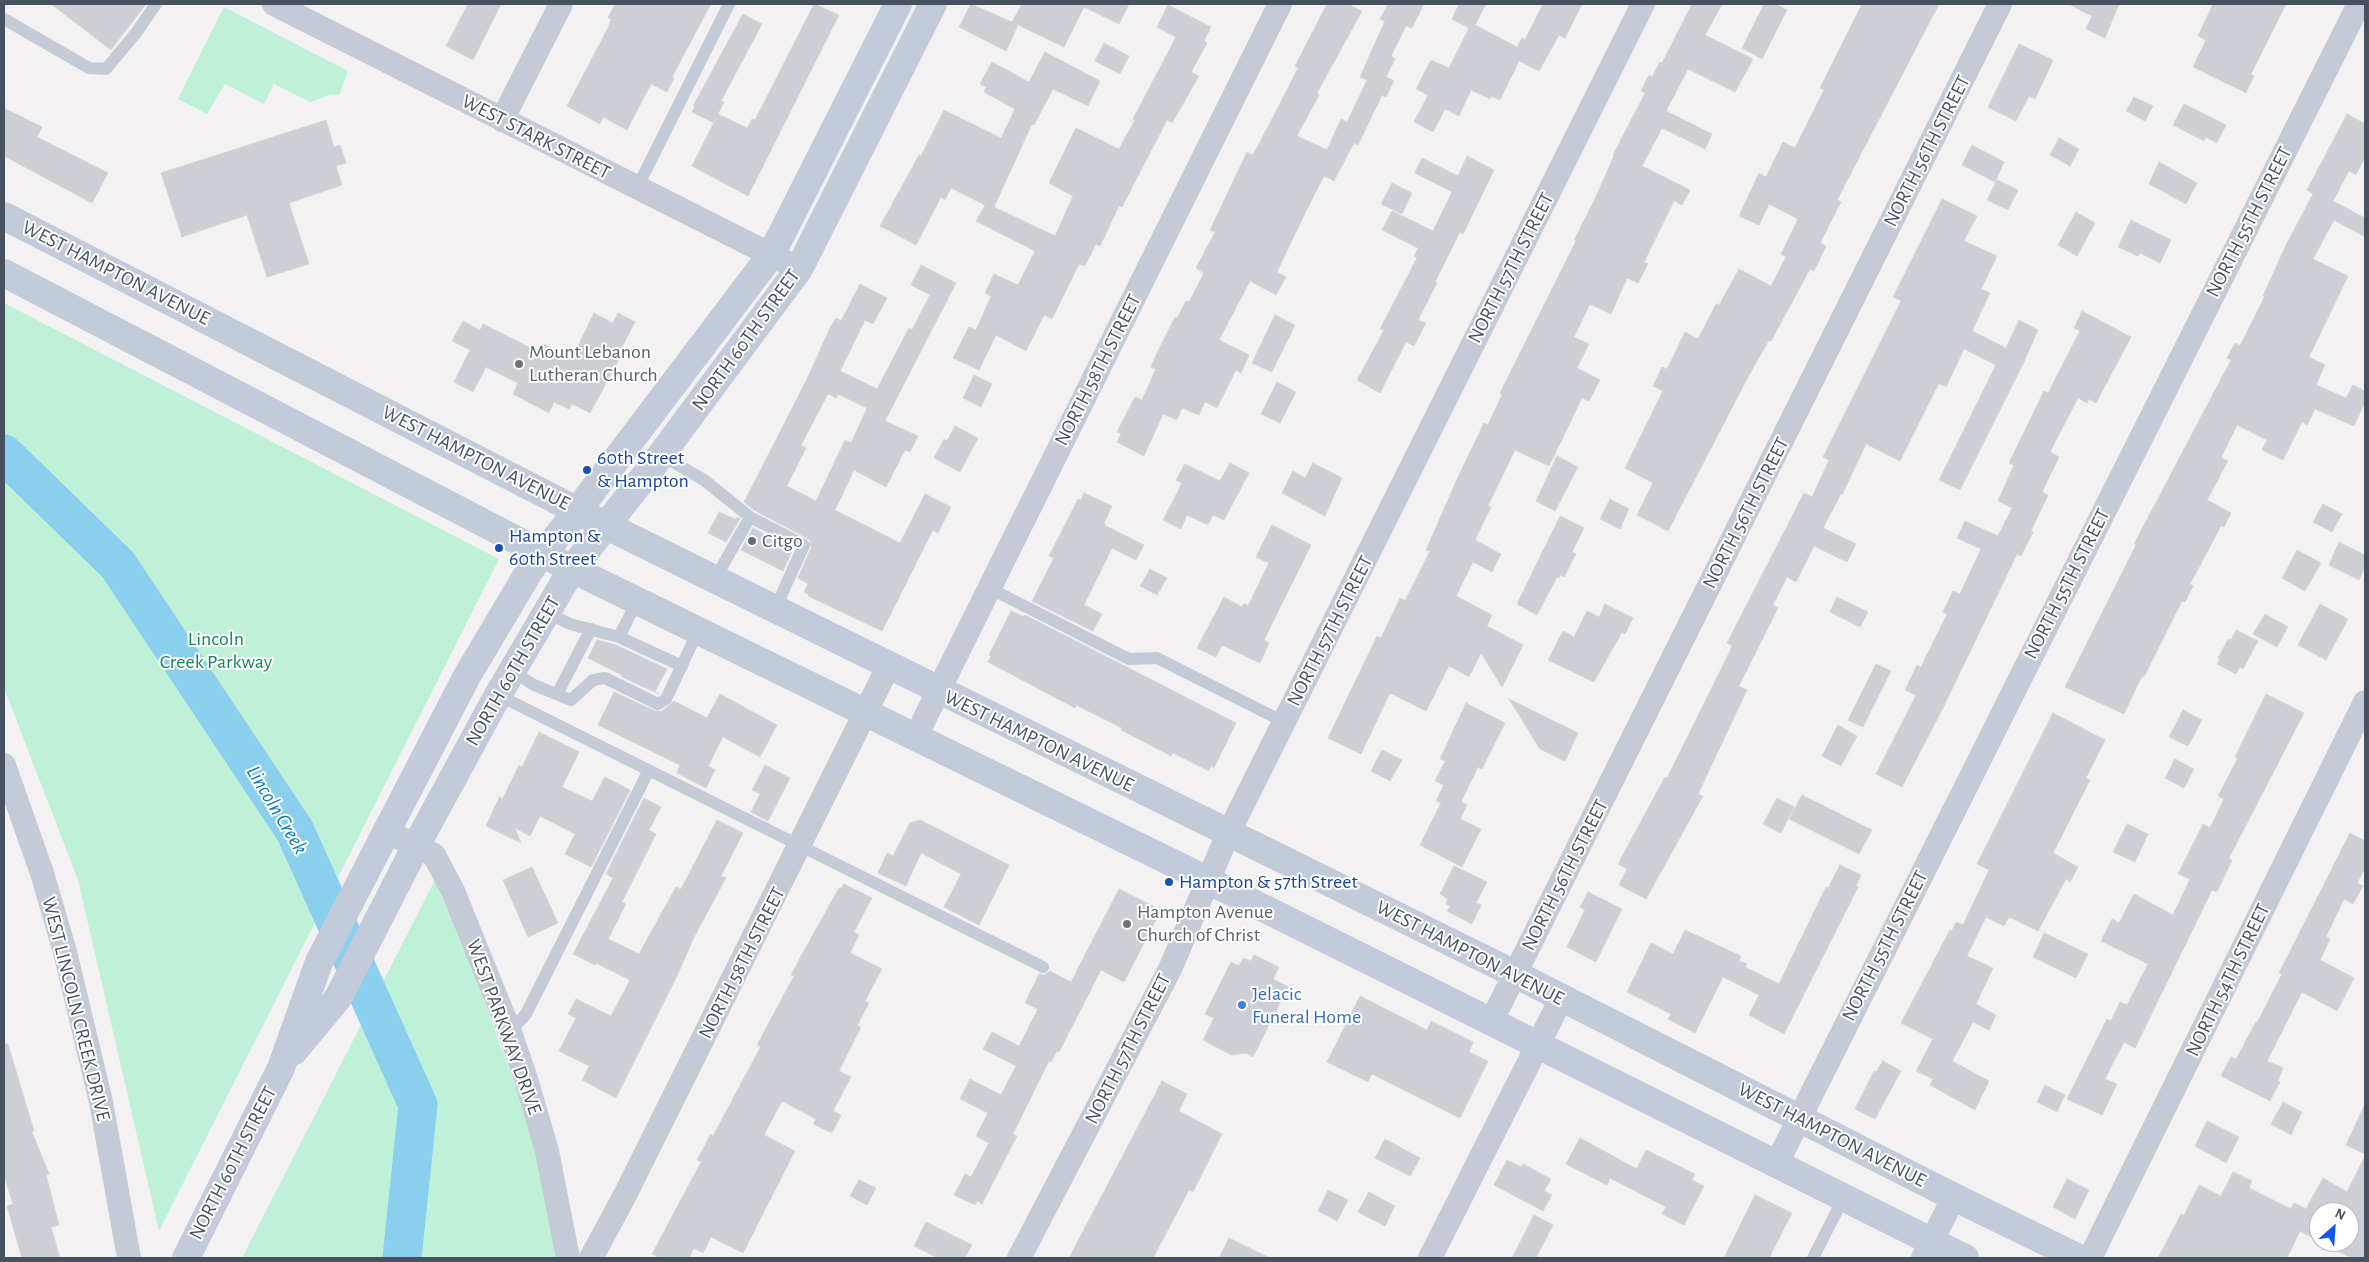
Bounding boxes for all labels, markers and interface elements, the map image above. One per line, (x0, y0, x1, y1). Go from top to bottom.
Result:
street label: NORTH 56TH STREET (1878, 71, 1976, 231)
street label: WEST STARK STREET (458, 89, 614, 185)
street label: NORTH 55TH STREET (2201, 143, 2297, 301)
street label: NORTH 57TH STREET (1463, 189, 1559, 347)
street label: WEST HAMPTON AVENUE (18, 215, 214, 331)
street label: NORTH 60TH STREET (687, 265, 805, 415)
street label: NORTH 58TH STREET (1049, 290, 1147, 450)
place label: Mount Lebanon Lutheran Church (529, 340, 658, 387)
marker: Mount Lebanon Lutheran Church (513, 358, 525, 370)
street label: WEST HAMPTON AVENUE (378, 400, 574, 516)
street label: NORTH 56TH STREET (1697, 433, 1795, 593)
place label: 60th Street & Hampton (597, 446, 689, 493)
marker: 60th Street & Hampton (581, 464, 593, 476)
street label: NORTH 55TH STREET (2019, 505, 2115, 663)
place label: Hampton & 60th Street (509, 524, 601, 571)
place label: Citgo (762, 529, 803, 553)
marker: Citgo (746, 535, 758, 547)
marker: Hampton & 60th Street (493, 542, 505, 554)
street label: NORTH 57TH STREET (1282, 552, 1378, 710)
street label: NORTH 60TH STREET (460, 592, 566, 750)
park label: Lincoln Creek Parkway (160, 627, 272, 674)
street label: WEST HAMPTON AVENUE (940, 685, 1138, 797)
water label: Lincoln Creek (241, 761, 313, 859)
street label: NORTH 56TH STREET (1516, 795, 1614, 955)
street label: NORTH 55TH STREET (1837, 867, 1933, 1025)
place label: Hampton & 57th Street (1179, 870, 1358, 894)
marker: Hampton & 57th Street (1163, 876, 1175, 888)
street label: NORTH 58TH STREET (693, 883, 791, 1043)
street label: WEST LINCOLN CREEK DRIVE (37, 894, 115, 1124)
street label: WEST HAMPTON AVENUE (1372, 895, 1568, 1011)
place label: Hampton Avenue Church of Christ (1137, 900, 1273, 947)
street label: NORTH 54TH STREET (2181, 900, 2275, 1060)
marker: Hampton Avenue Church of Christ (1121, 918, 1133, 930)
street label: WEST PARKWAY DRIVE (461, 936, 547, 1118)
street label: NORTH 57TH STREET (1080, 970, 1176, 1128)
place label: Jelacic Funeral Home (1252, 982, 1361, 1029)
marker: Jelacic Funeral Home (1236, 999, 1248, 1011)
street label: WEST HAMPTON AVENUE (1734, 1077, 1930, 1193)
street label: NORTH 60TH STREET (184, 1082, 282, 1244)
north arrow (2309, 1202, 2359, 1252)
text: N (2333, 1206, 2348, 1223)

